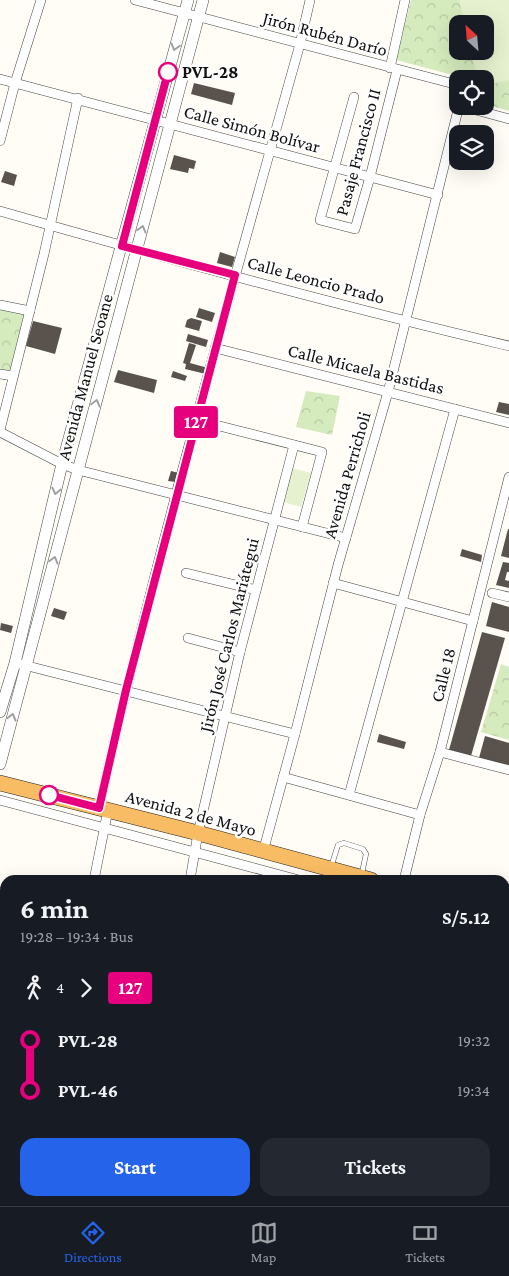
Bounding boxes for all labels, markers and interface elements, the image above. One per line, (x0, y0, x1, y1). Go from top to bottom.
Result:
street label: Jirón Rubén Darío (259, 7, 389, 60)
north arrow (449, 15, 494, 60)
map controls (449, 15, 494, 170)
one-way arrow (170, 43, 181, 51)
marker: PVL-28 (158, 62, 178, 82)
place label: PVL-28 (182, 62, 239, 82)
button: locate (449, 70, 494, 115)
street label: Pasaje Francisco II (331, 86, 386, 218)
street label: Calle Simón Bolívar (182, 101, 323, 157)
button: layers (449, 125, 494, 170)
one-way arrow (137, 225, 147, 233)
street label: Calle Leoncio Prado (245, 252, 387, 308)
street label: Avenida Manuel Seoane (53, 292, 117, 462)
street label: Calle Micaela Bastidas (286, 340, 446, 398)
one-way arrow (90, 398, 101, 407)
line badge: 127 (167, 406, 225, 438)
street label: Avenida Perricholi (319, 409, 375, 541)
text: 127 (184, 412, 208, 432)
one-way arrow (51, 487, 62, 496)
street label: Jirón José Carlos Mariátegui (195, 536, 263, 736)
one-way arrow (48, 555, 59, 564)
street label: Calle 18 (427, 646, 459, 704)
one-way arrow (6, 712, 17, 721)
unlabelled marker (39, 785, 59, 805)
street label: Avenida 2 de Mayo (123, 786, 259, 840)
text: 6 min (20, 893, 89, 924)
text: S/5.12 (442, 907, 490, 928)
text: 19:28 – 19:34 · Bus (20, 928, 133, 945)
icon: walk (20, 974, 48, 1002)
icon: forward (72, 974, 100, 1002)
text: 127 (118, 978, 142, 998)
text: 4 (56, 979, 64, 996)
text: PVL-28 (58, 1030, 118, 1051)
text: 19:32 (458, 1032, 490, 1049)
text: PVL-46 (58, 1080, 118, 1101)
text: 19:34 (457, 1082, 490, 1099)
button: Start (20, 1138, 250, 1196)
button: Tickets (260, 1138, 490, 1196)
tab: Directions (64, 1219, 122, 1265)
tab: Map (250, 1219, 278, 1265)
tab: Tickets (405, 1219, 445, 1265)

